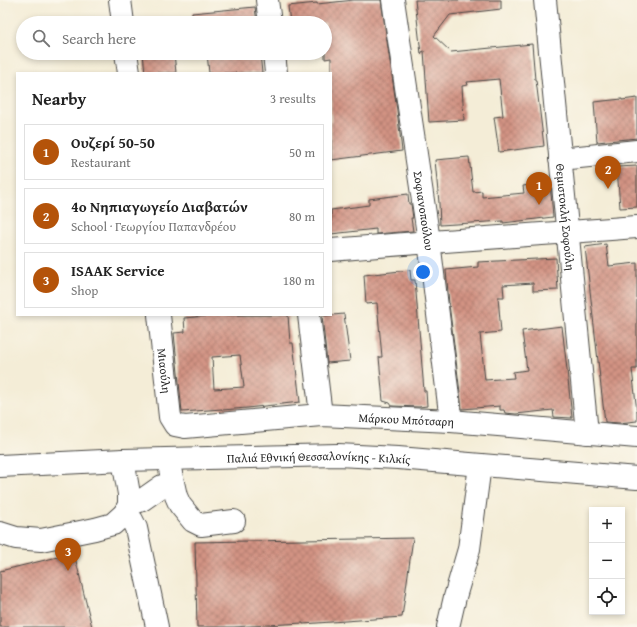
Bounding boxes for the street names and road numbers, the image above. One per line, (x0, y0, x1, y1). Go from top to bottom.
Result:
street label: Θεμιστοκλή Σοφούλη (552, 163, 580, 271)
street label: Σοφιανοπούλου (410, 170, 439, 251)
street label: Μιαούλη (154, 347, 176, 394)
street label: Μάρκου Μπότσαρη (358, 408, 454, 430)
street label: Παλιά Εθνική Θεσσαλονίκης - Κιλκίς (227, 446, 411, 468)

